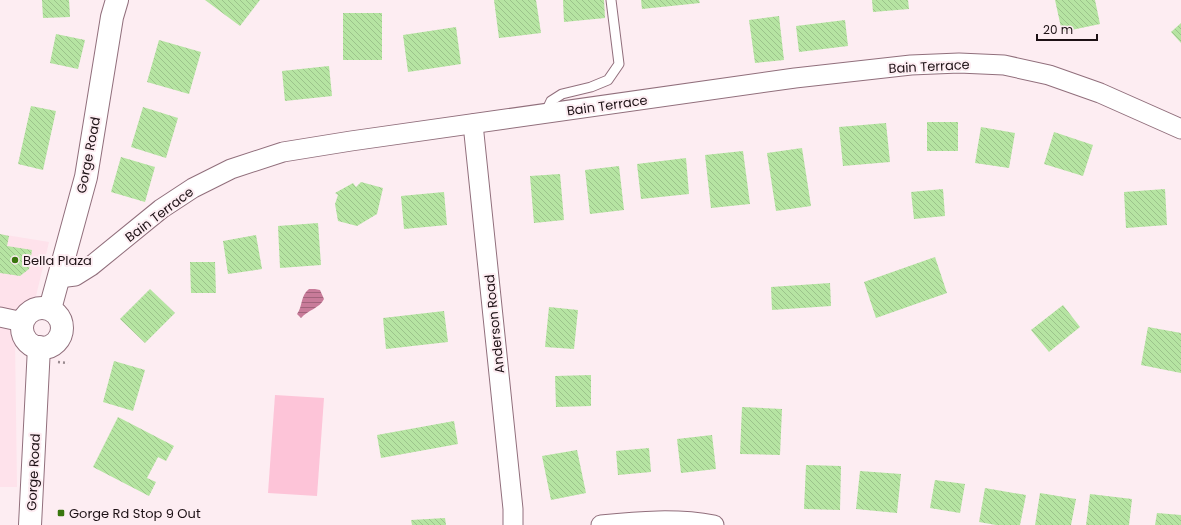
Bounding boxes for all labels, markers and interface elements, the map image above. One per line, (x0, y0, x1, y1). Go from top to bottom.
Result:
scale bar (1037, 16, 1097, 42)
text: 20 m (1043, 21, 1073, 38)
street label: Bain Terrace (888, 55, 970, 78)
street label: Bain Terrace (566, 90, 649, 121)
street label: Gorge Road (72, 115, 105, 195)
street label: Bain Terrace (121, 182, 197, 246)
place label: Bella Plaza (23, 251, 92, 270)
marker: Bella Plaza (10, 255, 20, 265)
street label: Anderson Road (480, 273, 509, 374)
street label: Gorge Road (22, 433, 45, 511)
place label: Gorge Rd Stop 9 Out (69, 504, 201, 523)
marker: Gorge Rd Stop 9 Out (56, 508, 66, 518)

